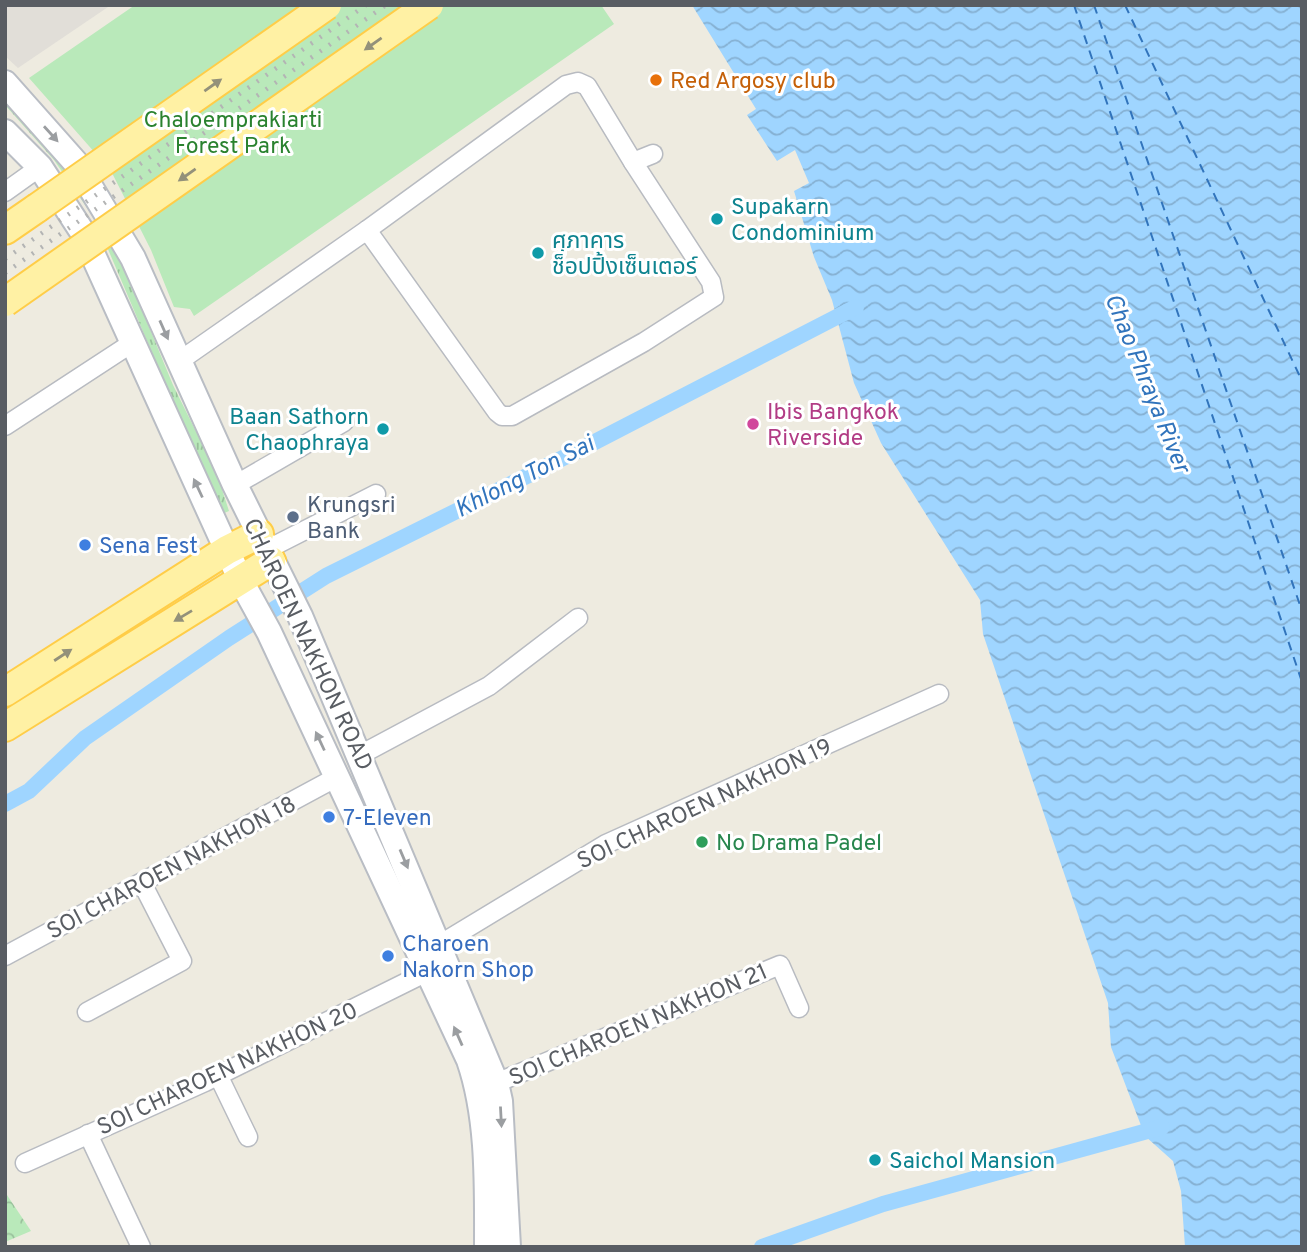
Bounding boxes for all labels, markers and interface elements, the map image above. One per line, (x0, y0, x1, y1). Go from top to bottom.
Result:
one-way arrow (364, 37, 382, 51)
place label: Red Argosy club (670, 68, 836, 97)
marker: Red Argosy club (648, 72, 664, 88)
one-way arrow (204, 78, 222, 92)
park label: Chaloemprakiarti Forest Park (144, 107, 322, 162)
one-way arrow (43, 125, 59, 143)
one-way arrow (178, 168, 196, 182)
place label: Supakarn Condominium (731, 194, 874, 249)
marker: Supakarn Condominium (709, 211, 725, 227)
place label: ศุภาคาร ช็อปปิ้งเซ็นเตอร์ (552, 228, 698, 283)
marker: ศุภาคาร ช็อปปิ้งเซ็นเตอร์ (530, 245, 546, 261)
water label: Chao Phraya River (1097, 290, 1196, 480)
one-way arrow (158, 320, 170, 340)
place label: Ibis Bangkok Riverside (767, 399, 899, 454)
place label: Baan Sathorn Chaophraya (229, 404, 369, 459)
marker: Ibis Bangkok Riverside (745, 416, 761, 432)
marker: Baan Sathorn Chaophraya (375, 421, 391, 437)
water label: Khlong Ton Sai (450, 429, 600, 526)
one-way arrow (193, 478, 204, 498)
place label: Krungsri Bank (307, 492, 396, 547)
marker: Krungsri Bank (285, 509, 301, 525)
street label: CHAROEN NAKHON ROAD (235, 514, 378, 776)
place label: Sena Fest (99, 533, 198, 562)
marker: Sena Fest (77, 537, 93, 553)
one-way arrow (173, 609, 192, 622)
one-way arrow (53, 649, 72, 662)
one-way arrow (314, 731, 326, 751)
street label: SOI CHAROEN NAKHON 19 (573, 733, 837, 877)
street label: SOI CHAROEN NAKHON 18 (43, 791, 302, 947)
place label: 7-Eleven (343, 805, 432, 834)
marker: 7-Eleven (321, 809, 337, 825)
place label: No Drama Padel (716, 830, 882, 859)
marker: No Drama Padel (694, 834, 710, 850)
one-way arrow (398, 849, 409, 870)
place label: Charoen Nakorn Shop (402, 931, 534, 986)
marker: Charoen Nakorn Shop (380, 948, 396, 964)
street label: SOI CHAROEN NAKHON 21 (505, 959, 773, 1094)
street label: SOI CHAROEN NAKHON 20 (93, 997, 363, 1144)
one-way arrow (452, 1026, 464, 1046)
one-way arrow (496, 1106, 507, 1128)
place label: Saichol Mansion (889, 1148, 1055, 1177)
marker: Saichol Mansion (867, 1152, 883, 1168)

